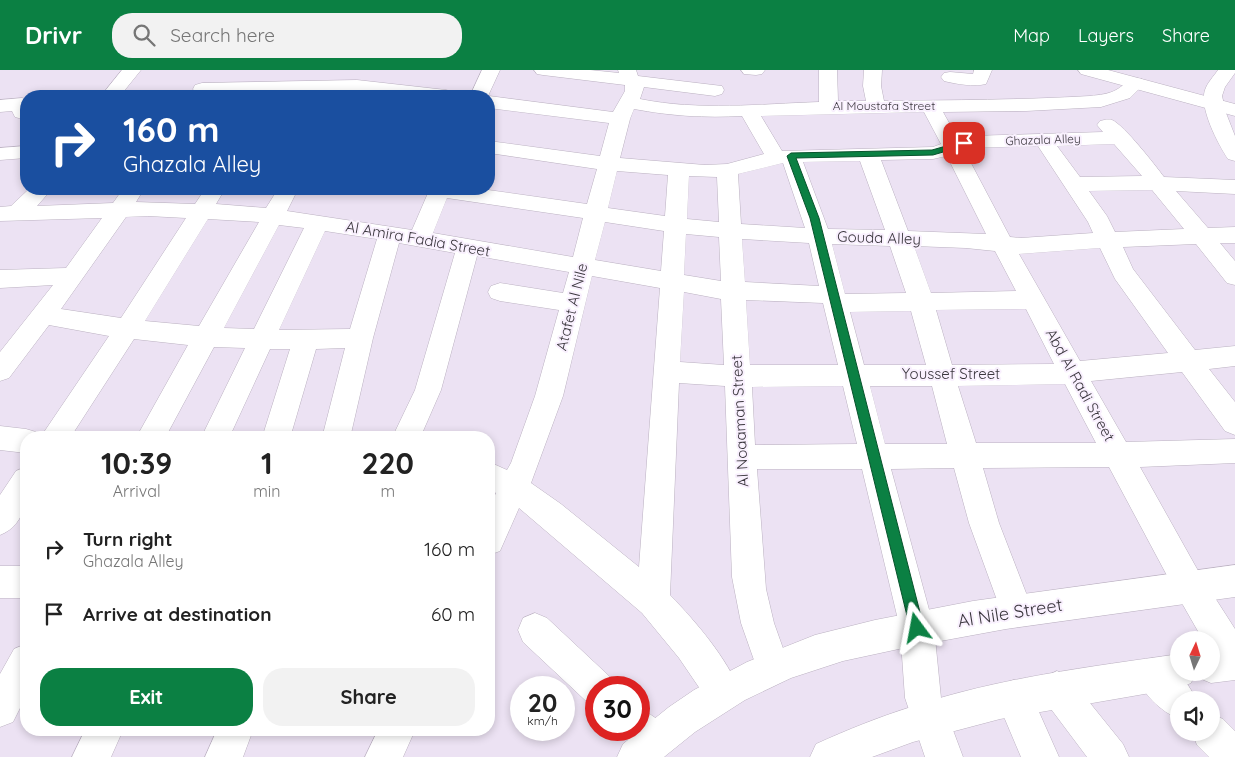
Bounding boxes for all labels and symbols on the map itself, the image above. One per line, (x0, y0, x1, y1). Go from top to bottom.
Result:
street label: Al Moustafa Street (833, 98, 935, 113)
pin (943, 122, 985, 164)
street label: Ghazala Alley (1005, 131, 1081, 148)
street label: Al Amira Fadia Street (344, 216, 492, 261)
street label: Gouda Alley (837, 227, 921, 248)
street label: Atafet Al Nile (551, 261, 592, 353)
street label: Abd Al Radi Street (1042, 325, 1119, 444)
street label: Al Noaaman Street (727, 355, 752, 487)
street label: Youssef Street (902, 364, 1000, 383)
street label: Al Nile Street (956, 593, 1064, 632)
position arrow (890, 601, 942, 653)
north arrow (1170, 631, 1220, 681)
speed limit sign: 30 (585, 676, 650, 741)

